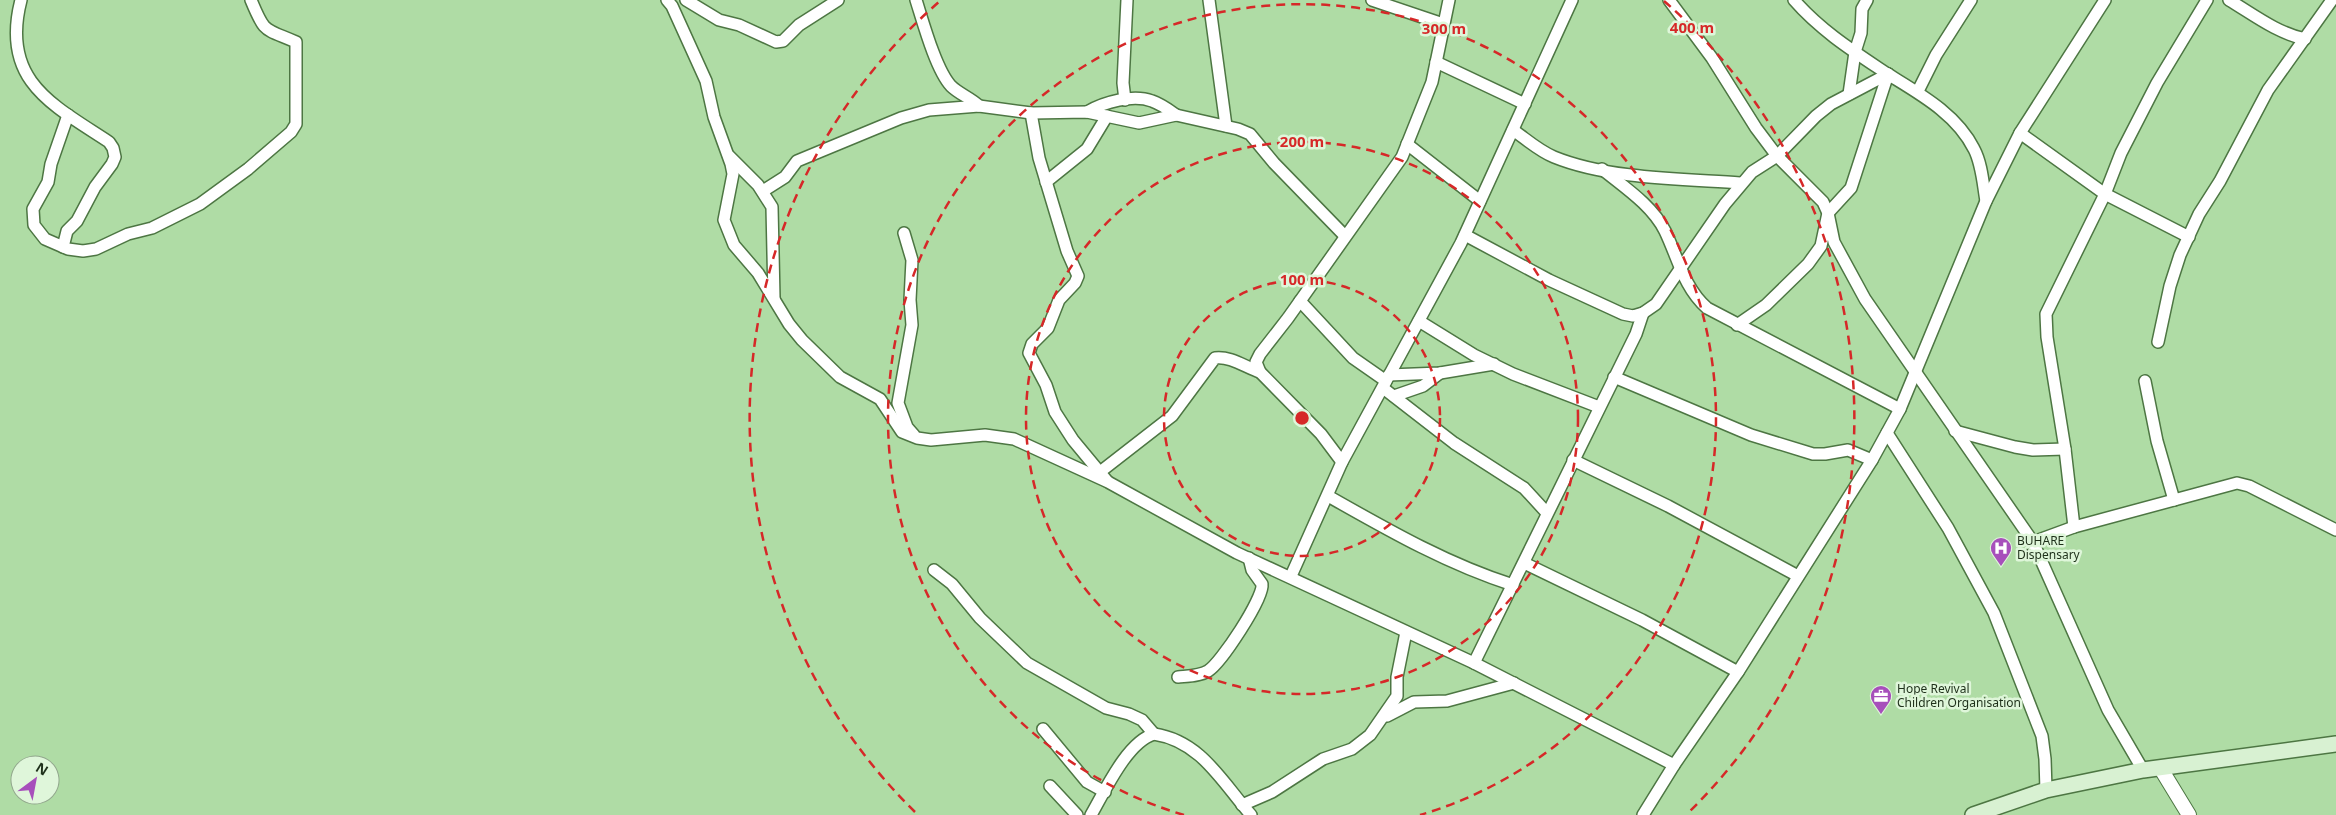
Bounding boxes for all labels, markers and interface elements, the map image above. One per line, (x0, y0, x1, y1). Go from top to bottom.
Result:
text: 400 m (1670, 17, 1714, 37)
text: 300 m (1422, 18, 1466, 38)
text: 200 m (1280, 131, 1324, 151)
text: 100 m (1280, 269, 1324, 289)
centre of rings (1293, 409, 1311, 427)
place label: BUHARE Dispensary (2017, 532, 2081, 563)
hospital icon: BUHARE Dispensary (1989, 536, 2013, 567)
place label: Hope Revival Children Organisation (1897, 680, 2021, 711)
office icon: Hope Revival Children Organisation (1869, 684, 1893, 715)
north arrow (10, 755, 60, 805)
text: N (32, 757, 52, 780)

